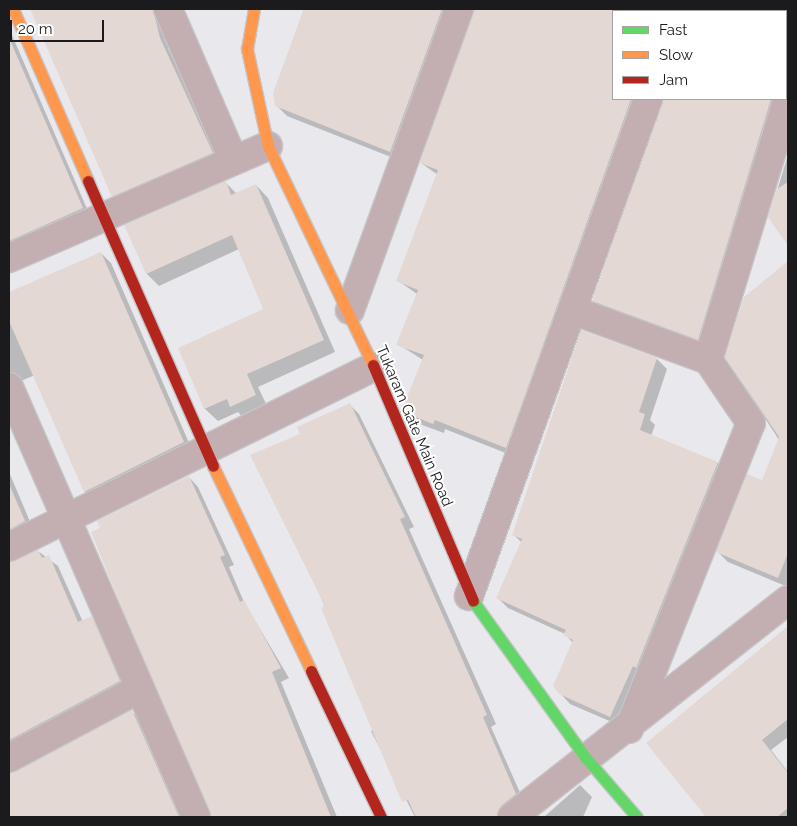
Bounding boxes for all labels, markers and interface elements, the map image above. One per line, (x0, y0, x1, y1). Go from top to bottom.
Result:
scale bar (12, 10, 106, 42)
legend (612, 10, 787, 100)
text: 20 m (18, 20, 53, 38)
text: Fast (659, 21, 687, 39)
text: Slow (659, 46, 693, 64)
text: Jam (659, 71, 688, 89)
street label: Tukaram Gate Main Road (372, 343, 456, 509)

